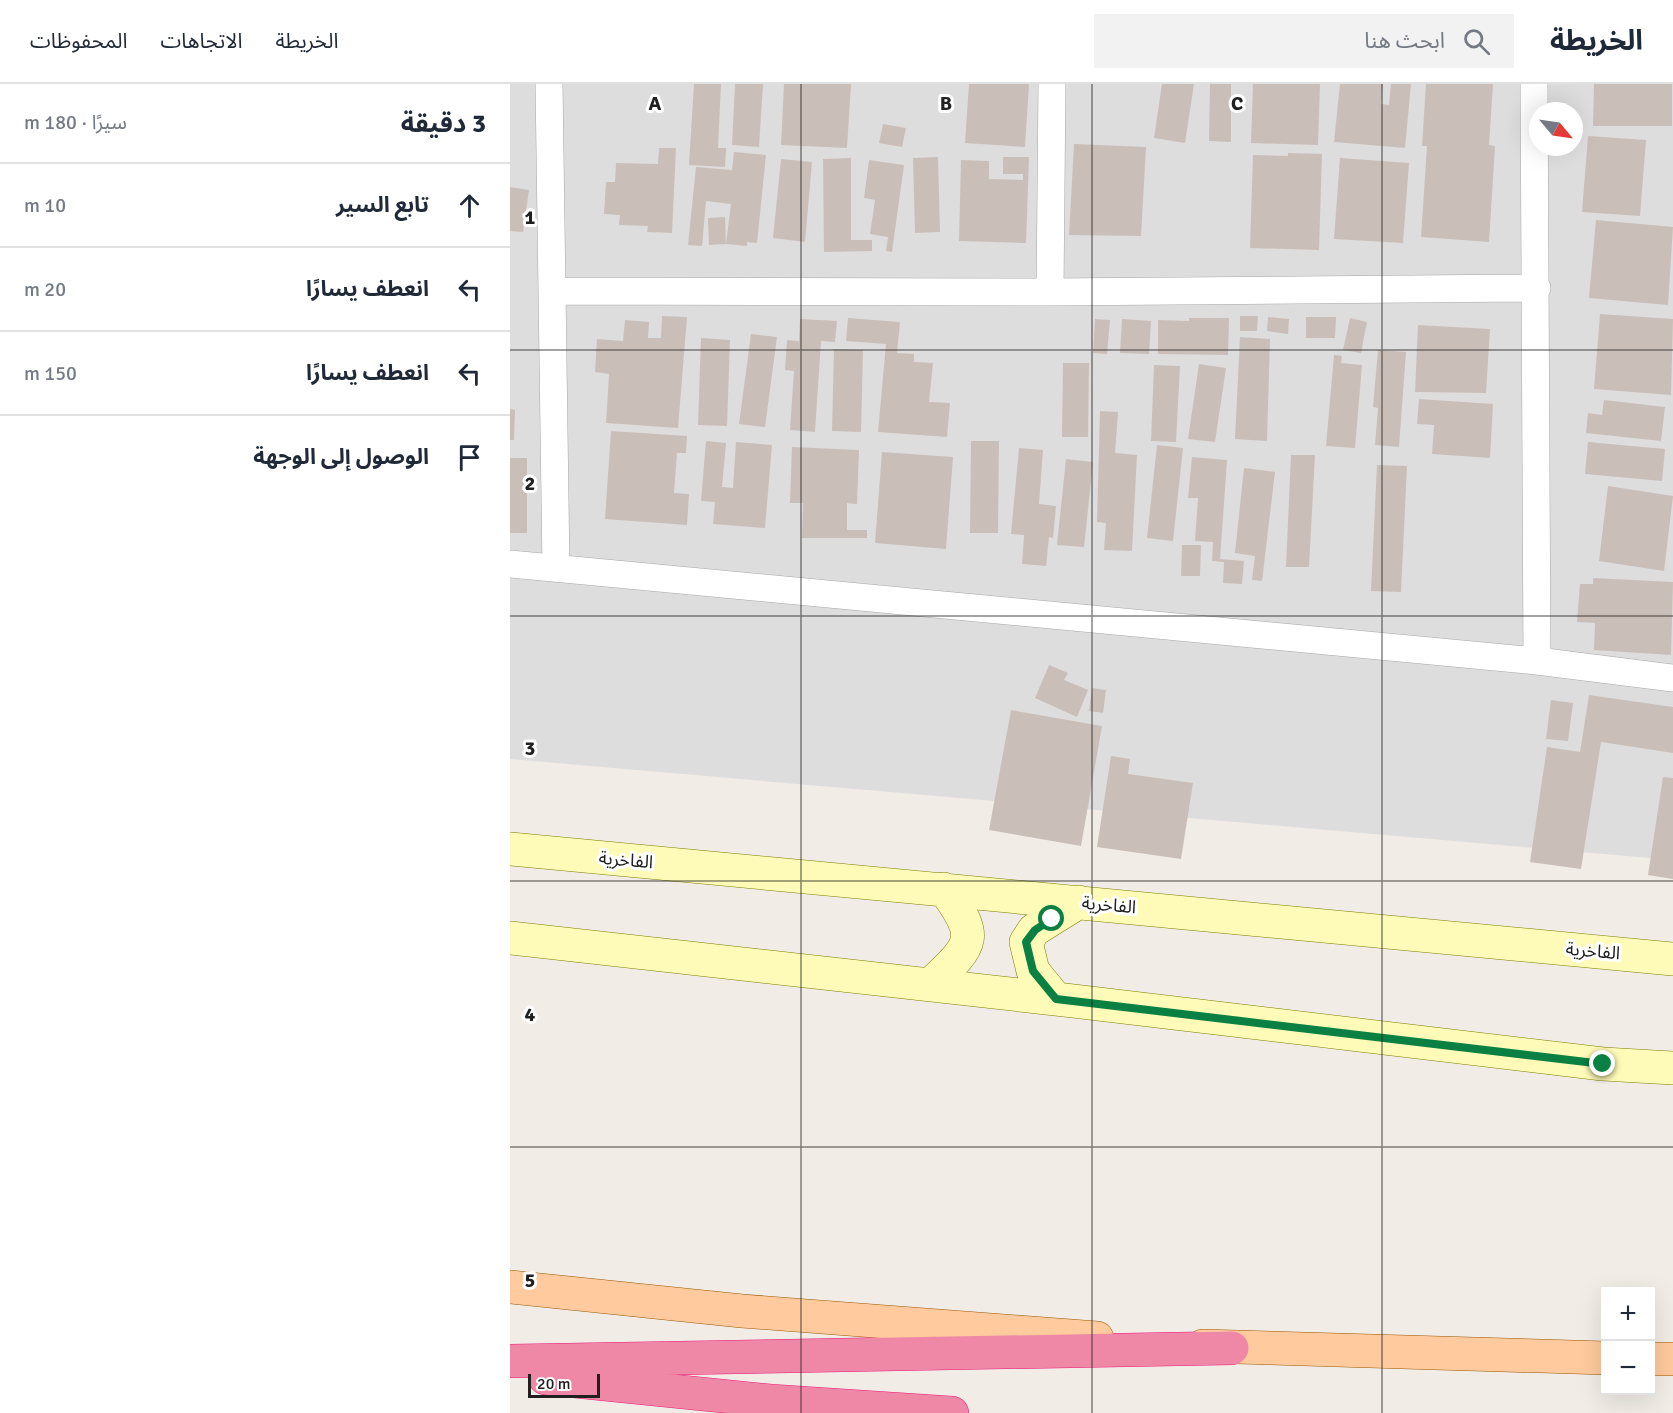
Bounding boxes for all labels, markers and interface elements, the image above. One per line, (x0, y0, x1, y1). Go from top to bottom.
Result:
search box (1094, 14, 1514, 68)
text: الخريطة (1550, 24, 1643, 58)
icon: search (1460, 25, 1493, 58)
text: ابحث هنا (1364, 27, 1445, 54)
text: المحفوظات (30, 28, 127, 54)
text: الاتجاهات (160, 28, 242, 54)
text: الخريطة (275, 28, 338, 54)
text: A (649, 91, 662, 116)
text: B (940, 91, 952, 116)
text: C (1231, 91, 1243, 116)
north arrow (1529, 102, 1583, 156)
text: 3 دقيقة (401, 108, 486, 140)
text: سيرًا · 180 m (24, 110, 127, 135)
icon: ahead (453, 189, 486, 222)
text: تابع السير (336, 191, 429, 218)
text: 10 m (24, 193, 66, 218)
text: 1 (525, 205, 536, 230)
icon: left (453, 273, 486, 306)
text: انعطف يسارًا (306, 275, 429, 302)
text: 20 m (24, 277, 66, 302)
icon: left (453, 357, 486, 390)
text: انعطف يسارًا (306, 359, 429, 386)
text: 150 m (24, 361, 77, 386)
icon: arrive (453, 441, 486, 474)
text: الوصول إلى الوجهة (253, 443, 429, 470)
text: 2 (525, 471, 535, 496)
text: 3 (525, 736, 535, 761)
street label: الفاخرية (598, 847, 654, 873)
street label: الفاخرية (1081, 892, 1137, 918)
route start (1038, 905, 1064, 931)
street label: الفاخرية (1565, 938, 1621, 964)
text: 4 (525, 1002, 536, 1027)
route end (1589, 1050, 1615, 1076)
text: 5 (525, 1268, 535, 1293)
map controls (1601, 1287, 1655, 1395)
button: + (1601, 1287, 1655, 1341)
button: − (1601, 1341, 1655, 1395)
scale bar (528, 1371, 600, 1398)
text: 20 m (537, 1374, 571, 1394)

